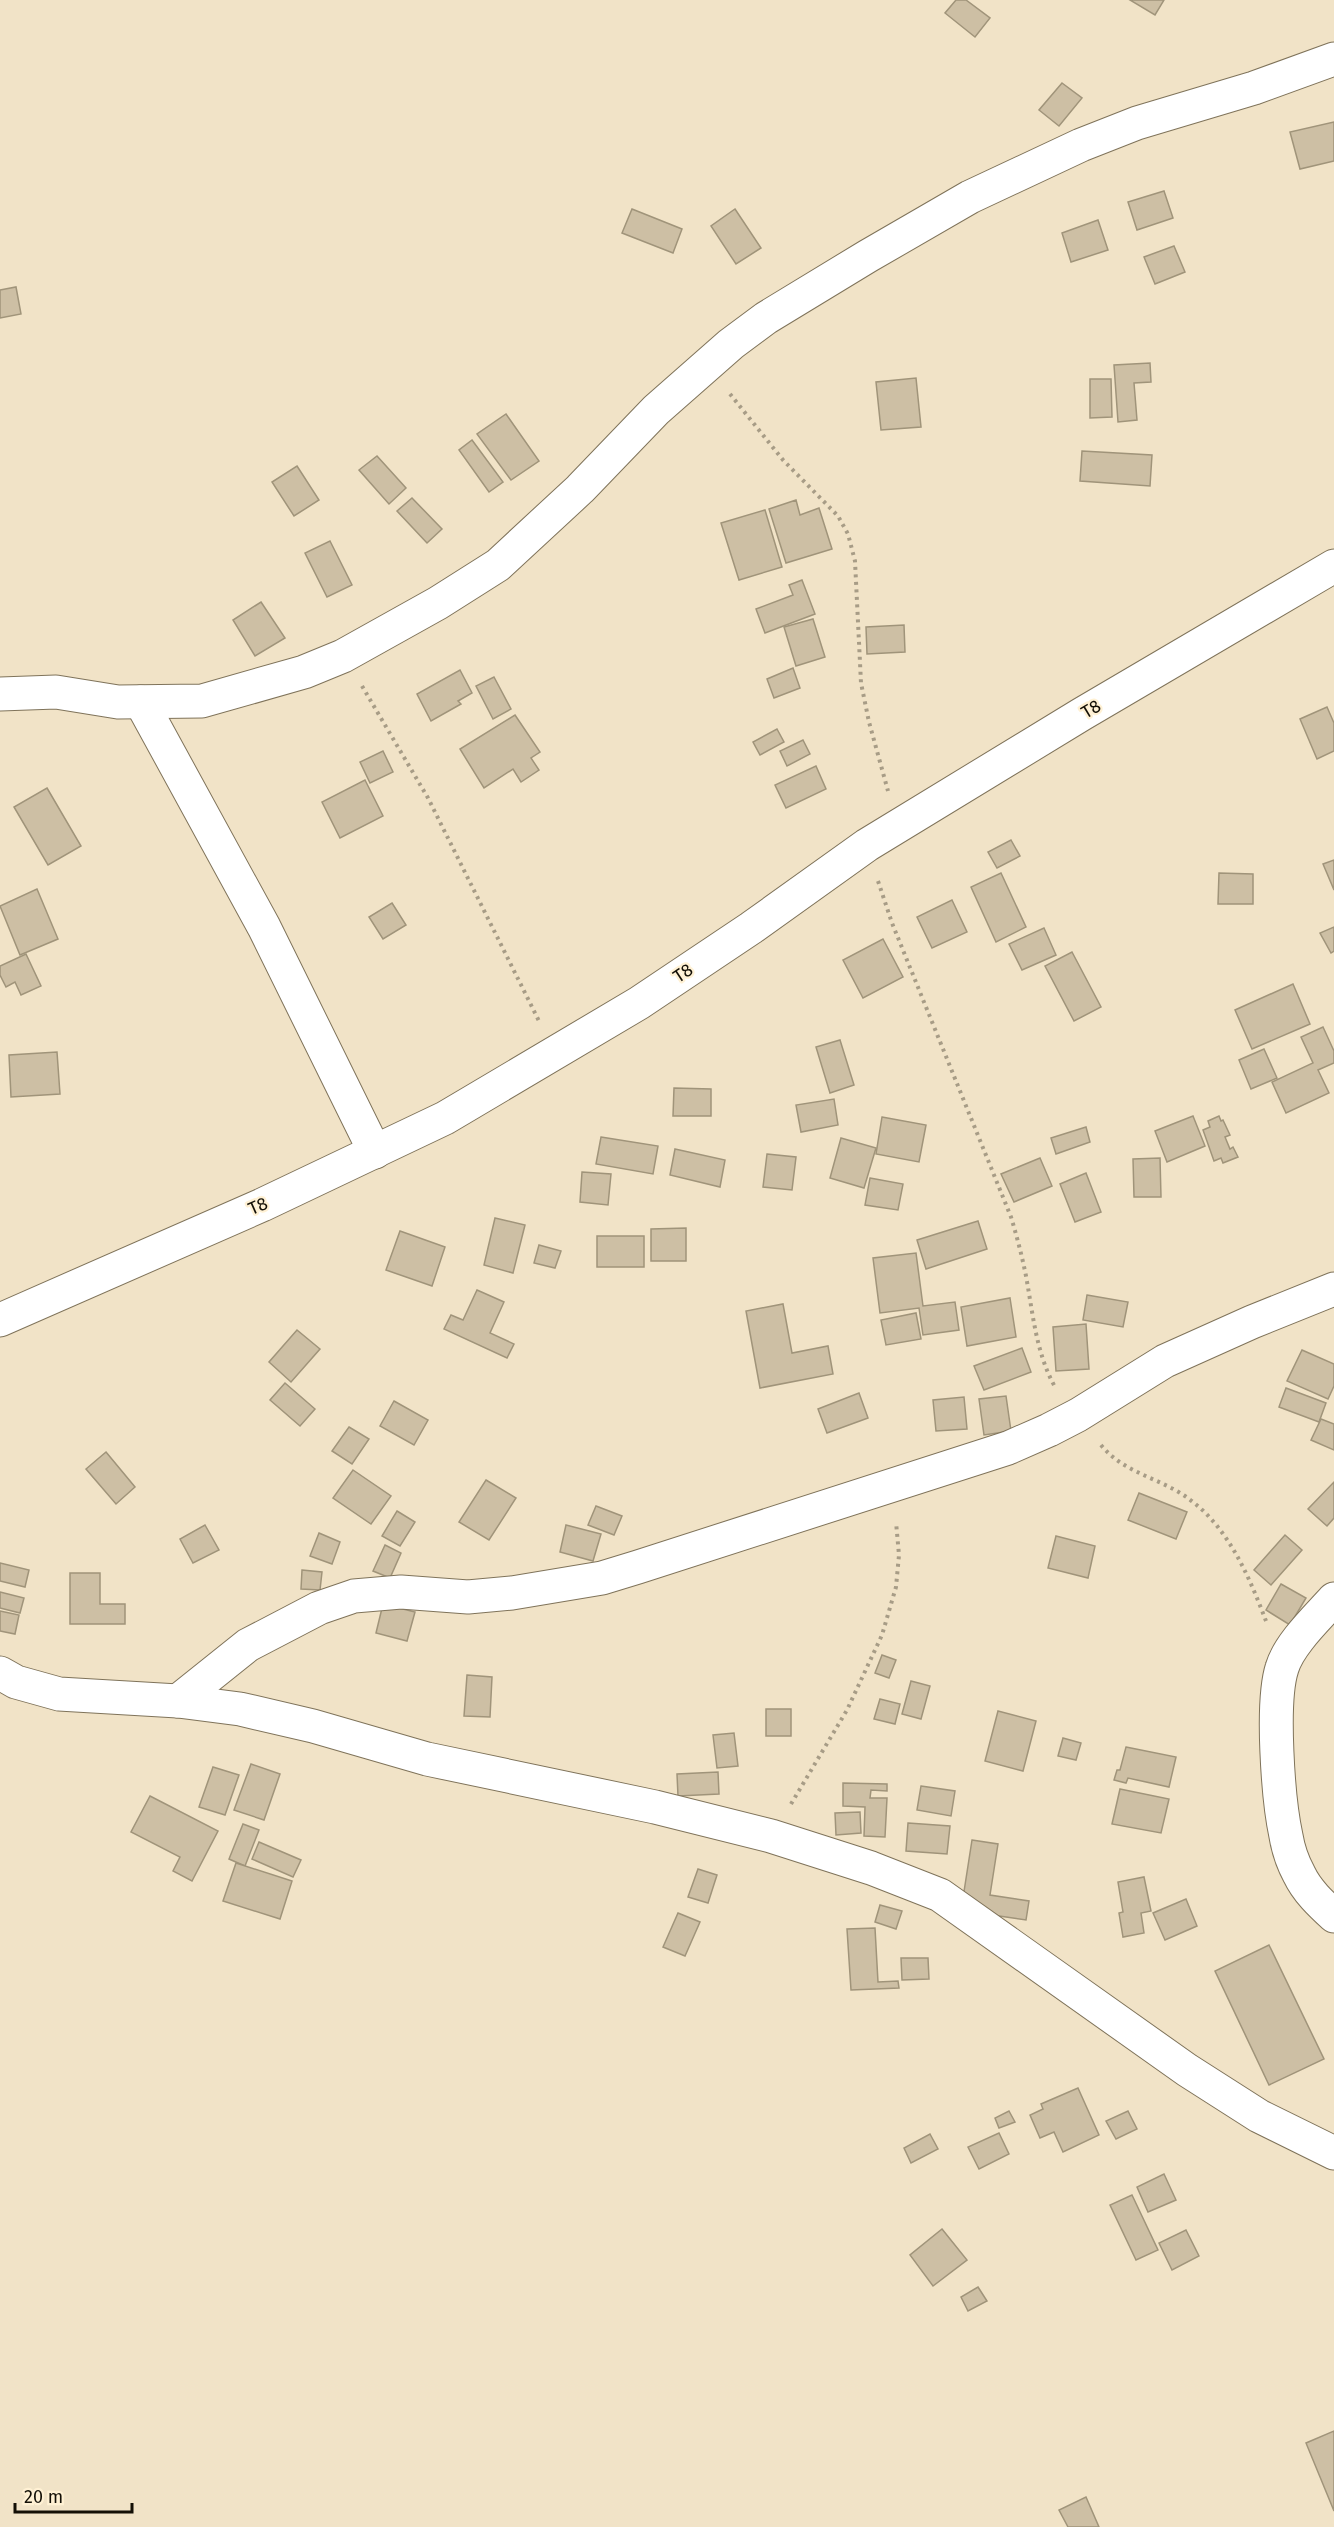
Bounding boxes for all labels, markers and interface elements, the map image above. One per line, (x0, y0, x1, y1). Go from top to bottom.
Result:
street label: T8 (1077, 695, 1105, 723)
street label: T8 (669, 959, 697, 987)
street label: T8 (245, 1192, 271, 1220)
scale bar (15, 2476, 132, 2514)
text: 20 m (24, 2486, 63, 2508)

